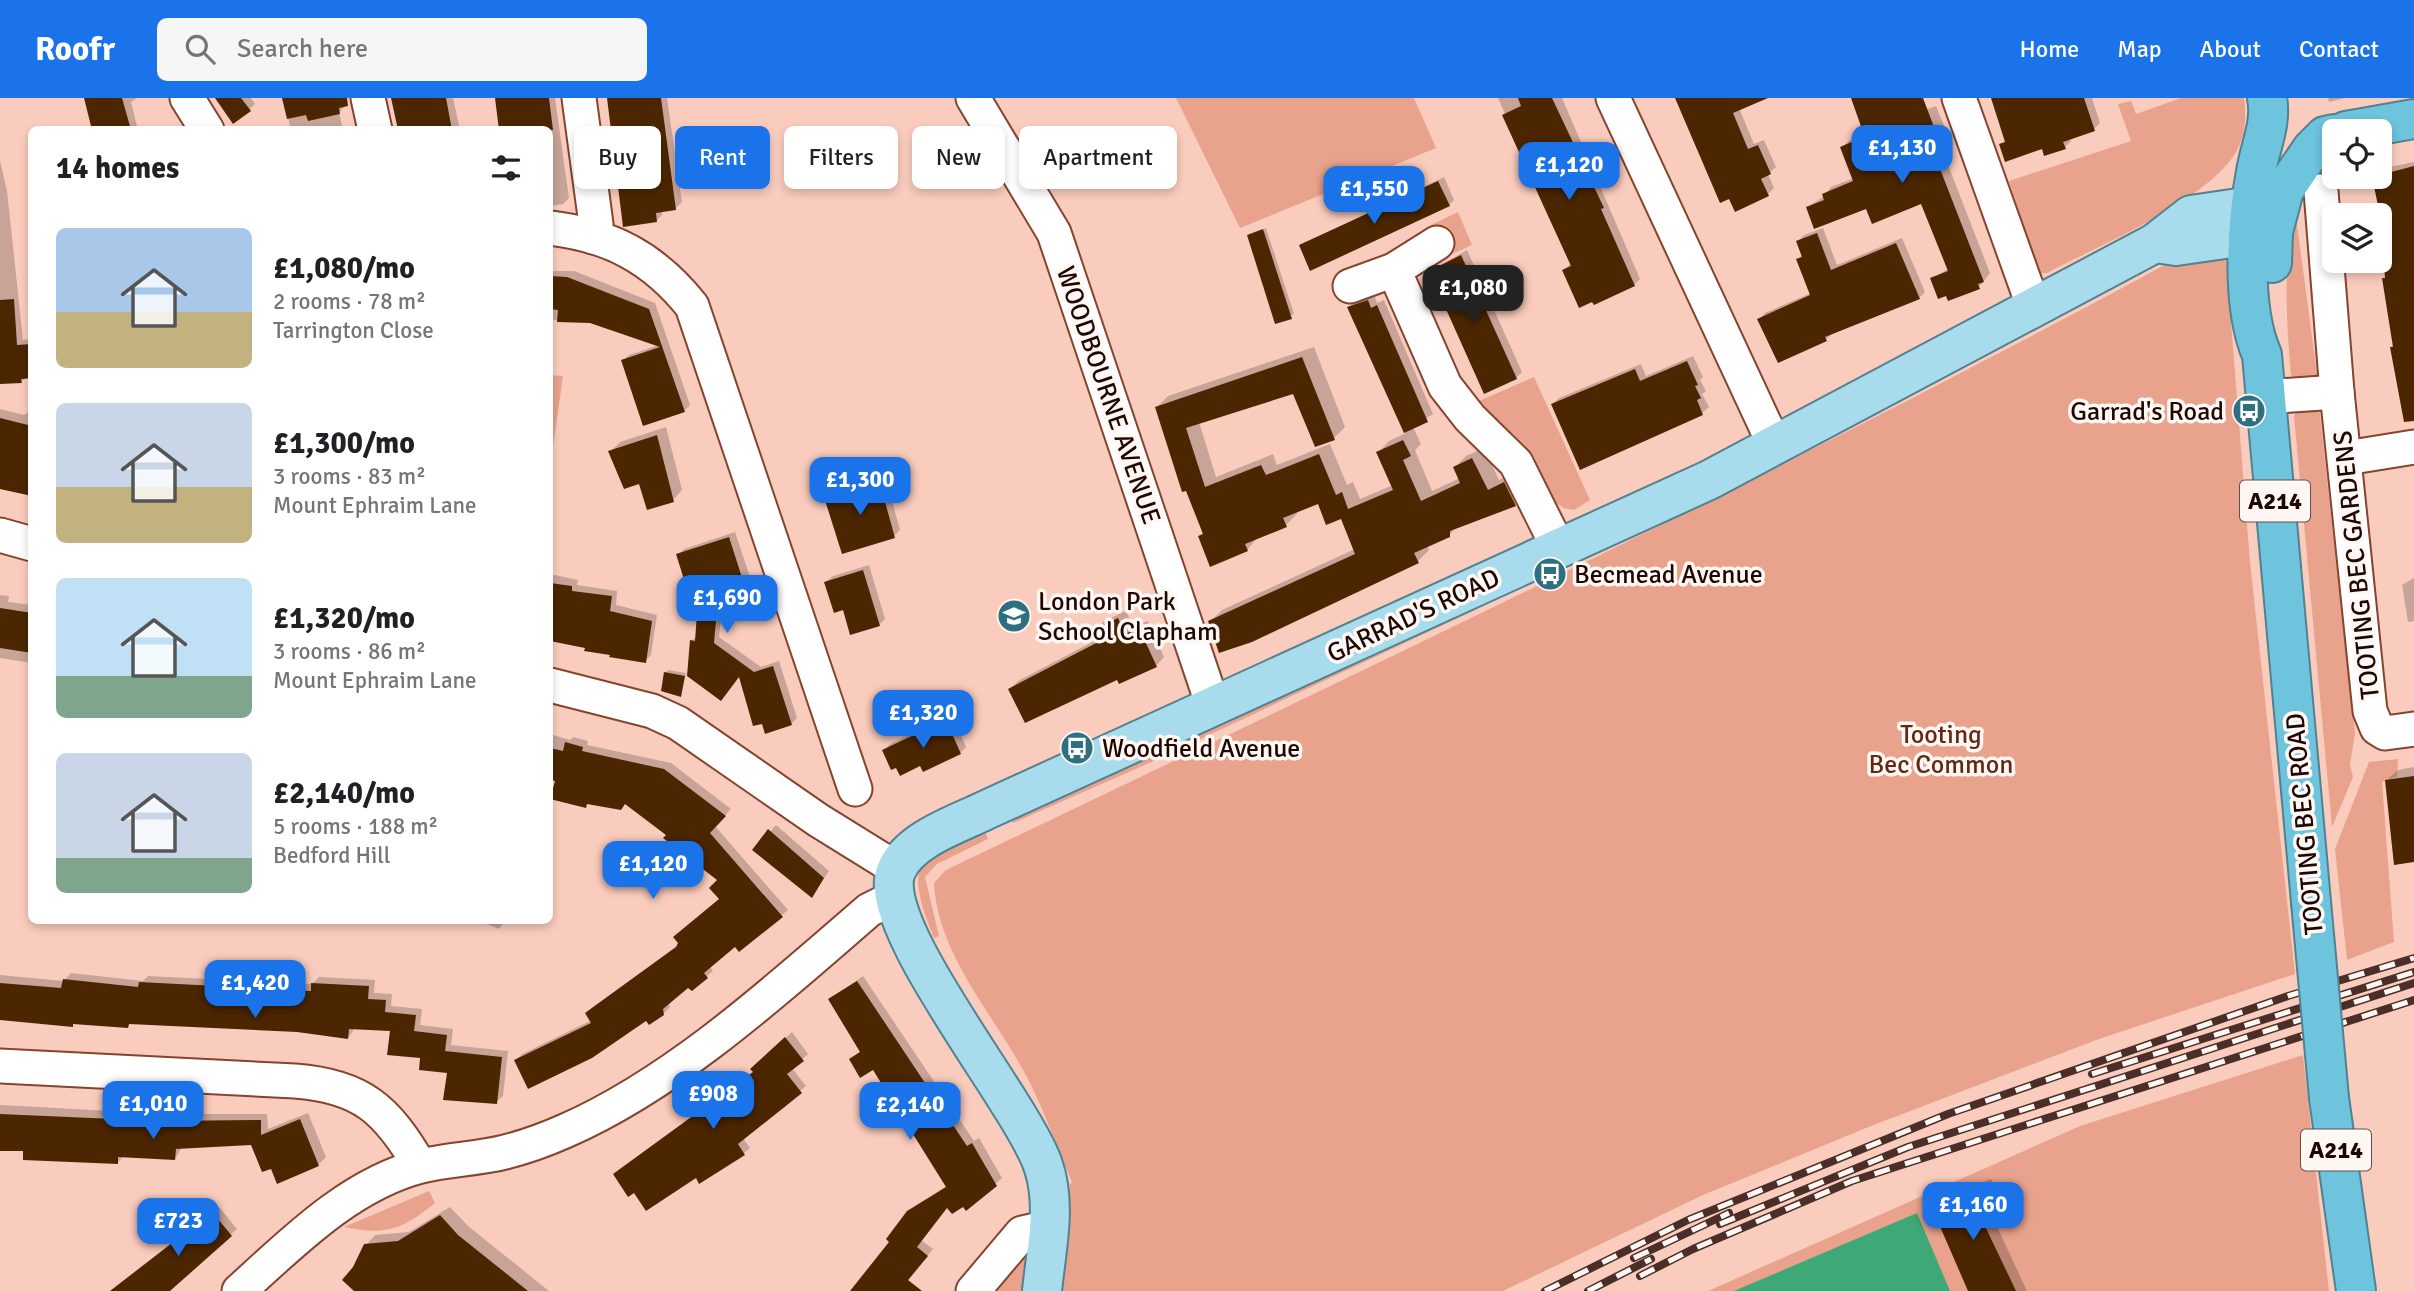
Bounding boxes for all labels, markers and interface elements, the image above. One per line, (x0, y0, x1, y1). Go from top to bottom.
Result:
search box (157, 18, 647, 81)
text: Roofr (35, 29, 115, 70)
icon: search (181, 30, 219, 68)
text: Search here (237, 33, 368, 65)
text: Home (2019, 34, 2079, 64)
text: Map (2117, 34, 2162, 64)
text: About (2200, 34, 2261, 64)
text: Contact (2299, 34, 2379, 64)
map controls (2322, 119, 2392, 273)
button: locate (2322, 119, 2392, 189)
chip: Buy (574, 126, 661, 189)
chip: Rent (675, 126, 770, 189)
chip: Filters (784, 126, 898, 189)
chip: New (912, 126, 1005, 189)
chip: Apartment (1019, 126, 1177, 189)
pin: £1,130 (1845, 126, 1959, 185)
text: £1,130 (1868, 133, 1936, 162)
pin: £1,120 (1512, 142, 1626, 202)
icon: filters (487, 149, 525, 187)
text: 14 homes (56, 150, 179, 187)
text: £1,120 (1535, 150, 1603, 179)
pin: £1,550 (1317, 166, 1431, 226)
text: £1,550 (1340, 174, 1408, 203)
button: layers (2322, 203, 2392, 273)
text: £1,080/mo (273, 250, 415, 287)
icon: home (112, 256, 196, 340)
street label: WOODBOURNE AVENUE (1049, 262, 1167, 529)
pin: £1,080 (1416, 266, 1530, 325)
text: £1,080 (1439, 273, 1507, 302)
text: 2 rooms · 78 m² (273, 287, 426, 316)
text: Tarrington Close (273, 316, 434, 345)
bus stop icon: Garrad's Road (2230, 392, 2268, 430)
place label: Garrad's Road (2070, 396, 2224, 428)
text: £1,300/mo (273, 425, 415, 462)
street label: TOOTING BEC GARDENS (2327, 429, 2387, 701)
icon: home (112, 431, 196, 515)
pin: £1,300 (803, 458, 917, 517)
text: 3 rooms · 83 m² (273, 462, 426, 491)
text: £1,300 (826, 465, 894, 494)
road number: A214 (2240, 480, 2310, 522)
text: Mount Ephraim Lane (273, 491, 477, 520)
bus stop icon: Becmead Avenue (1531, 555, 1569, 593)
place label: Becmead Avenue (1574, 559, 1763, 591)
street label: GARRAD'S ROAD (1322, 562, 1505, 670)
pin: £1,690 (670, 575, 784, 635)
text: £1,690 (693, 583, 761, 612)
place label: London Park School Clapham (1038, 586, 1218, 648)
school or university icon: London Park School Clapham (995, 597, 1033, 635)
text: £1,320/mo (273, 600, 415, 637)
icon: home (112, 606, 196, 690)
text: 3 rooms · 86 m² (273, 637, 426, 666)
text: Mount Ephraim Lane (273, 666, 477, 695)
pin: £1,320 (866, 690, 980, 750)
text: £1,320 (889, 698, 957, 727)
street label: TOOTING BEC ROAD (2279, 712, 2331, 936)
park label: Tooting Bec Common (1869, 719, 2013, 781)
bus stop icon: Woodfield Avenue (1058, 729, 1096, 767)
place label: Woodfield Avenue (1102, 733, 1300, 765)
text: £2,140/mo (273, 775, 415, 812)
icon: home (112, 781, 196, 865)
text: 5 rooms · 188 m² (273, 812, 438, 841)
text: Bedford Hill (273, 841, 391, 870)
pin: £1,120 (596, 842, 710, 901)
text: £1,120 (619, 849, 687, 878)
pin: £1,420 (198, 960, 312, 1020)
text: £1,420 (221, 968, 289, 997)
pin: £908 (672, 1072, 754, 1131)
text: £908 (688, 1079, 738, 1108)
pin: £1,010 (96, 1082, 210, 1141)
pin: £2,140 (853, 1082, 967, 1142)
text: £1,010 (119, 1089, 187, 1118)
text: £2,140 (876, 1090, 944, 1119)
road number: A214 (2301, 1130, 2371, 1170)
pin: £1,160 (1916, 1182, 2030, 1242)
text: £1,160 (1939, 1190, 2007, 1219)
pin: £723 (137, 1198, 219, 1258)
text: £723 (153, 1206, 203, 1235)

